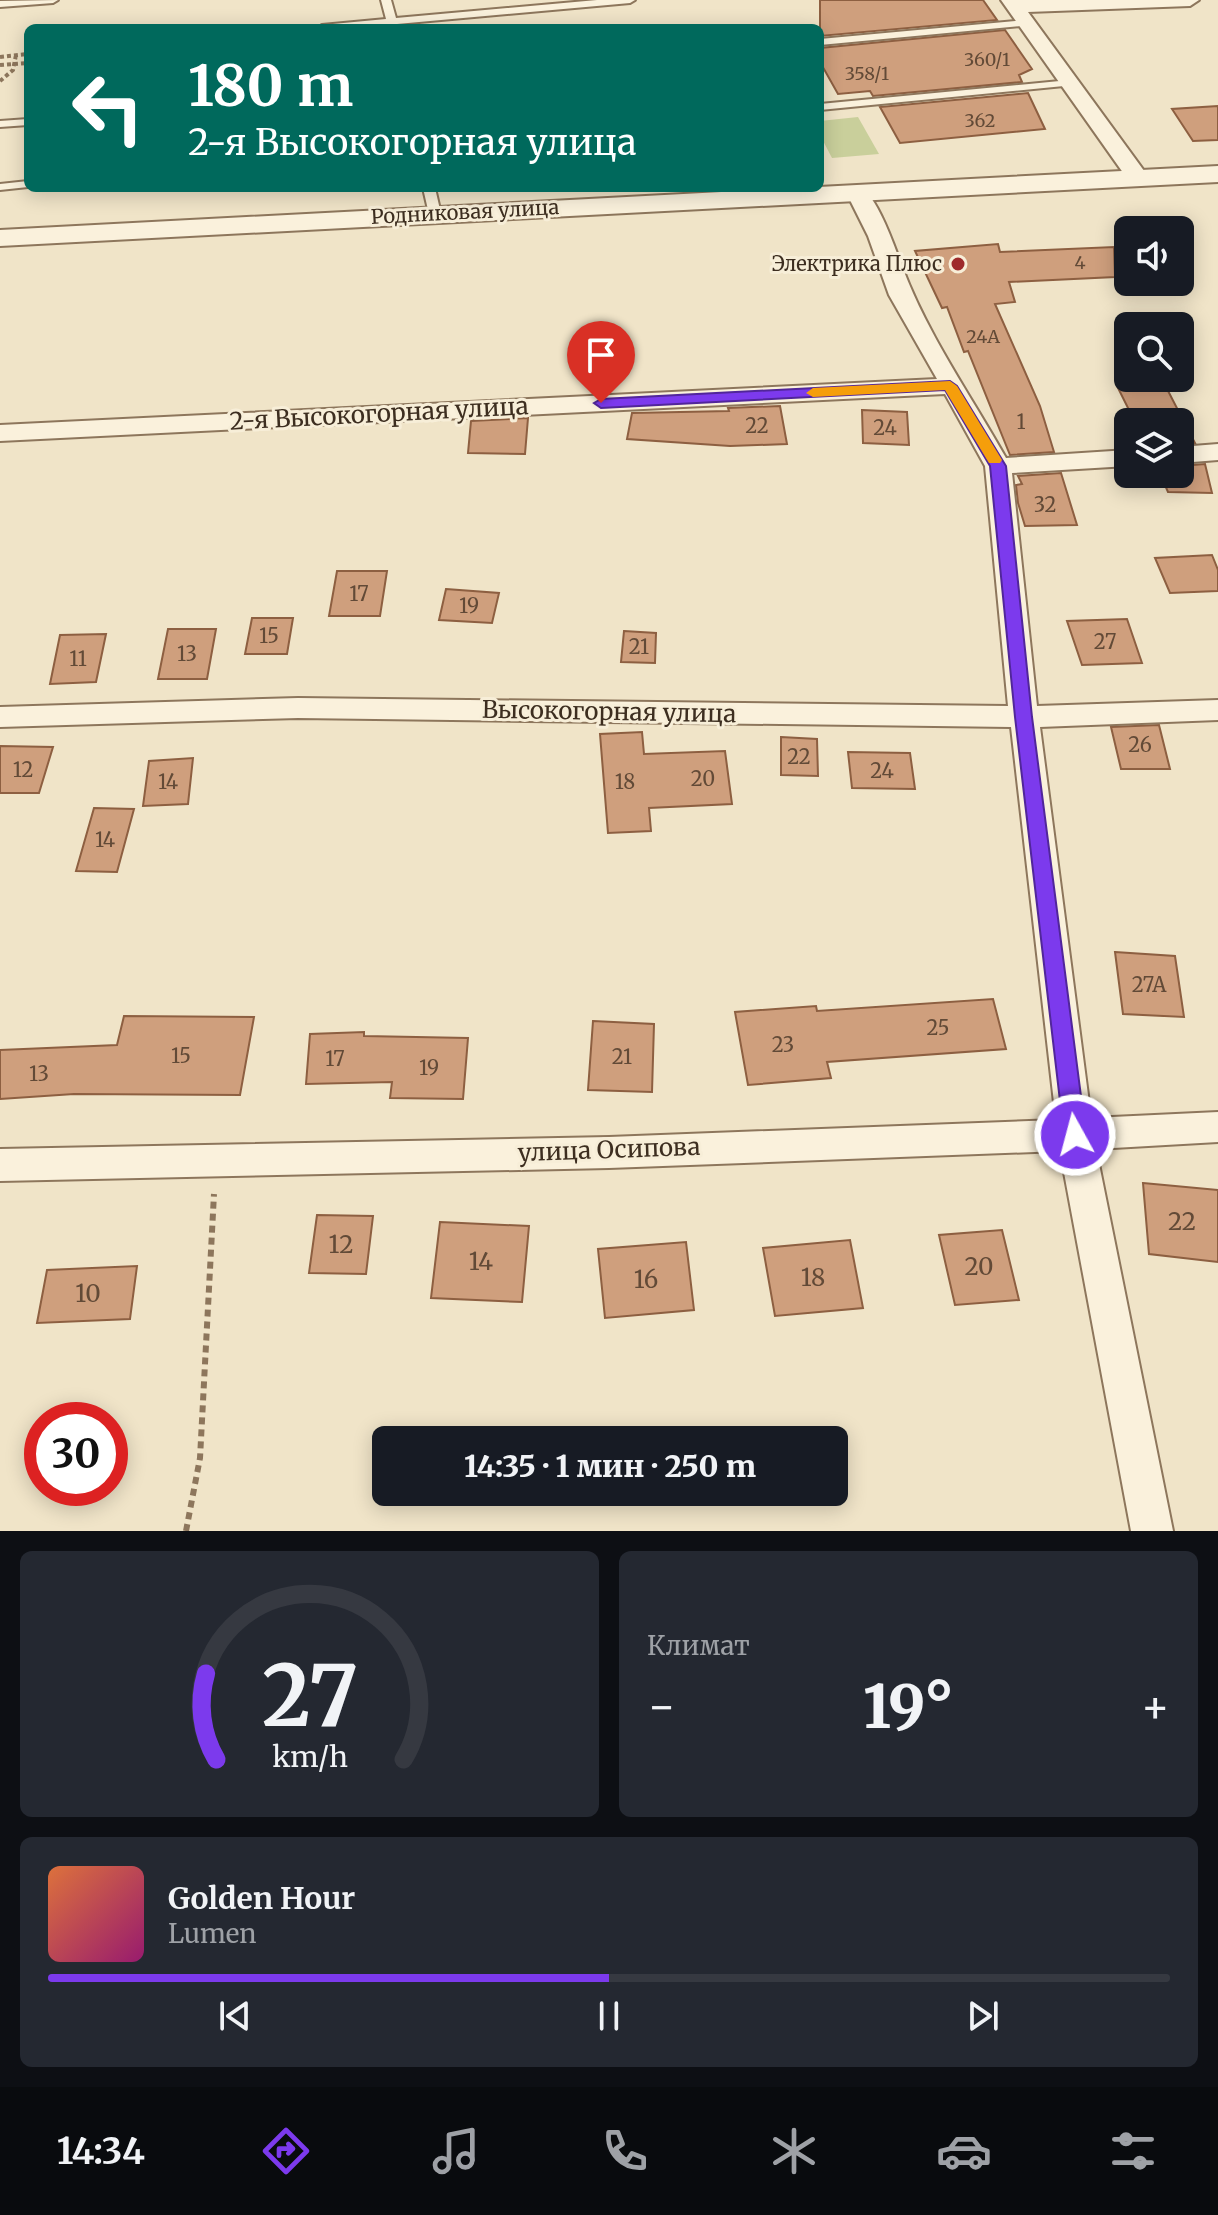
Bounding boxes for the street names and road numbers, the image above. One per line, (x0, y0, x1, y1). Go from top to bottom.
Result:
street label: Родниковая улица (370, 194, 560, 229)
street label: 2-я Высокогорная улица (229, 390, 529, 437)
street label: Высокогорная улица (482, 694, 737, 729)
street label: улица Осипова (517, 1131, 701, 1168)

